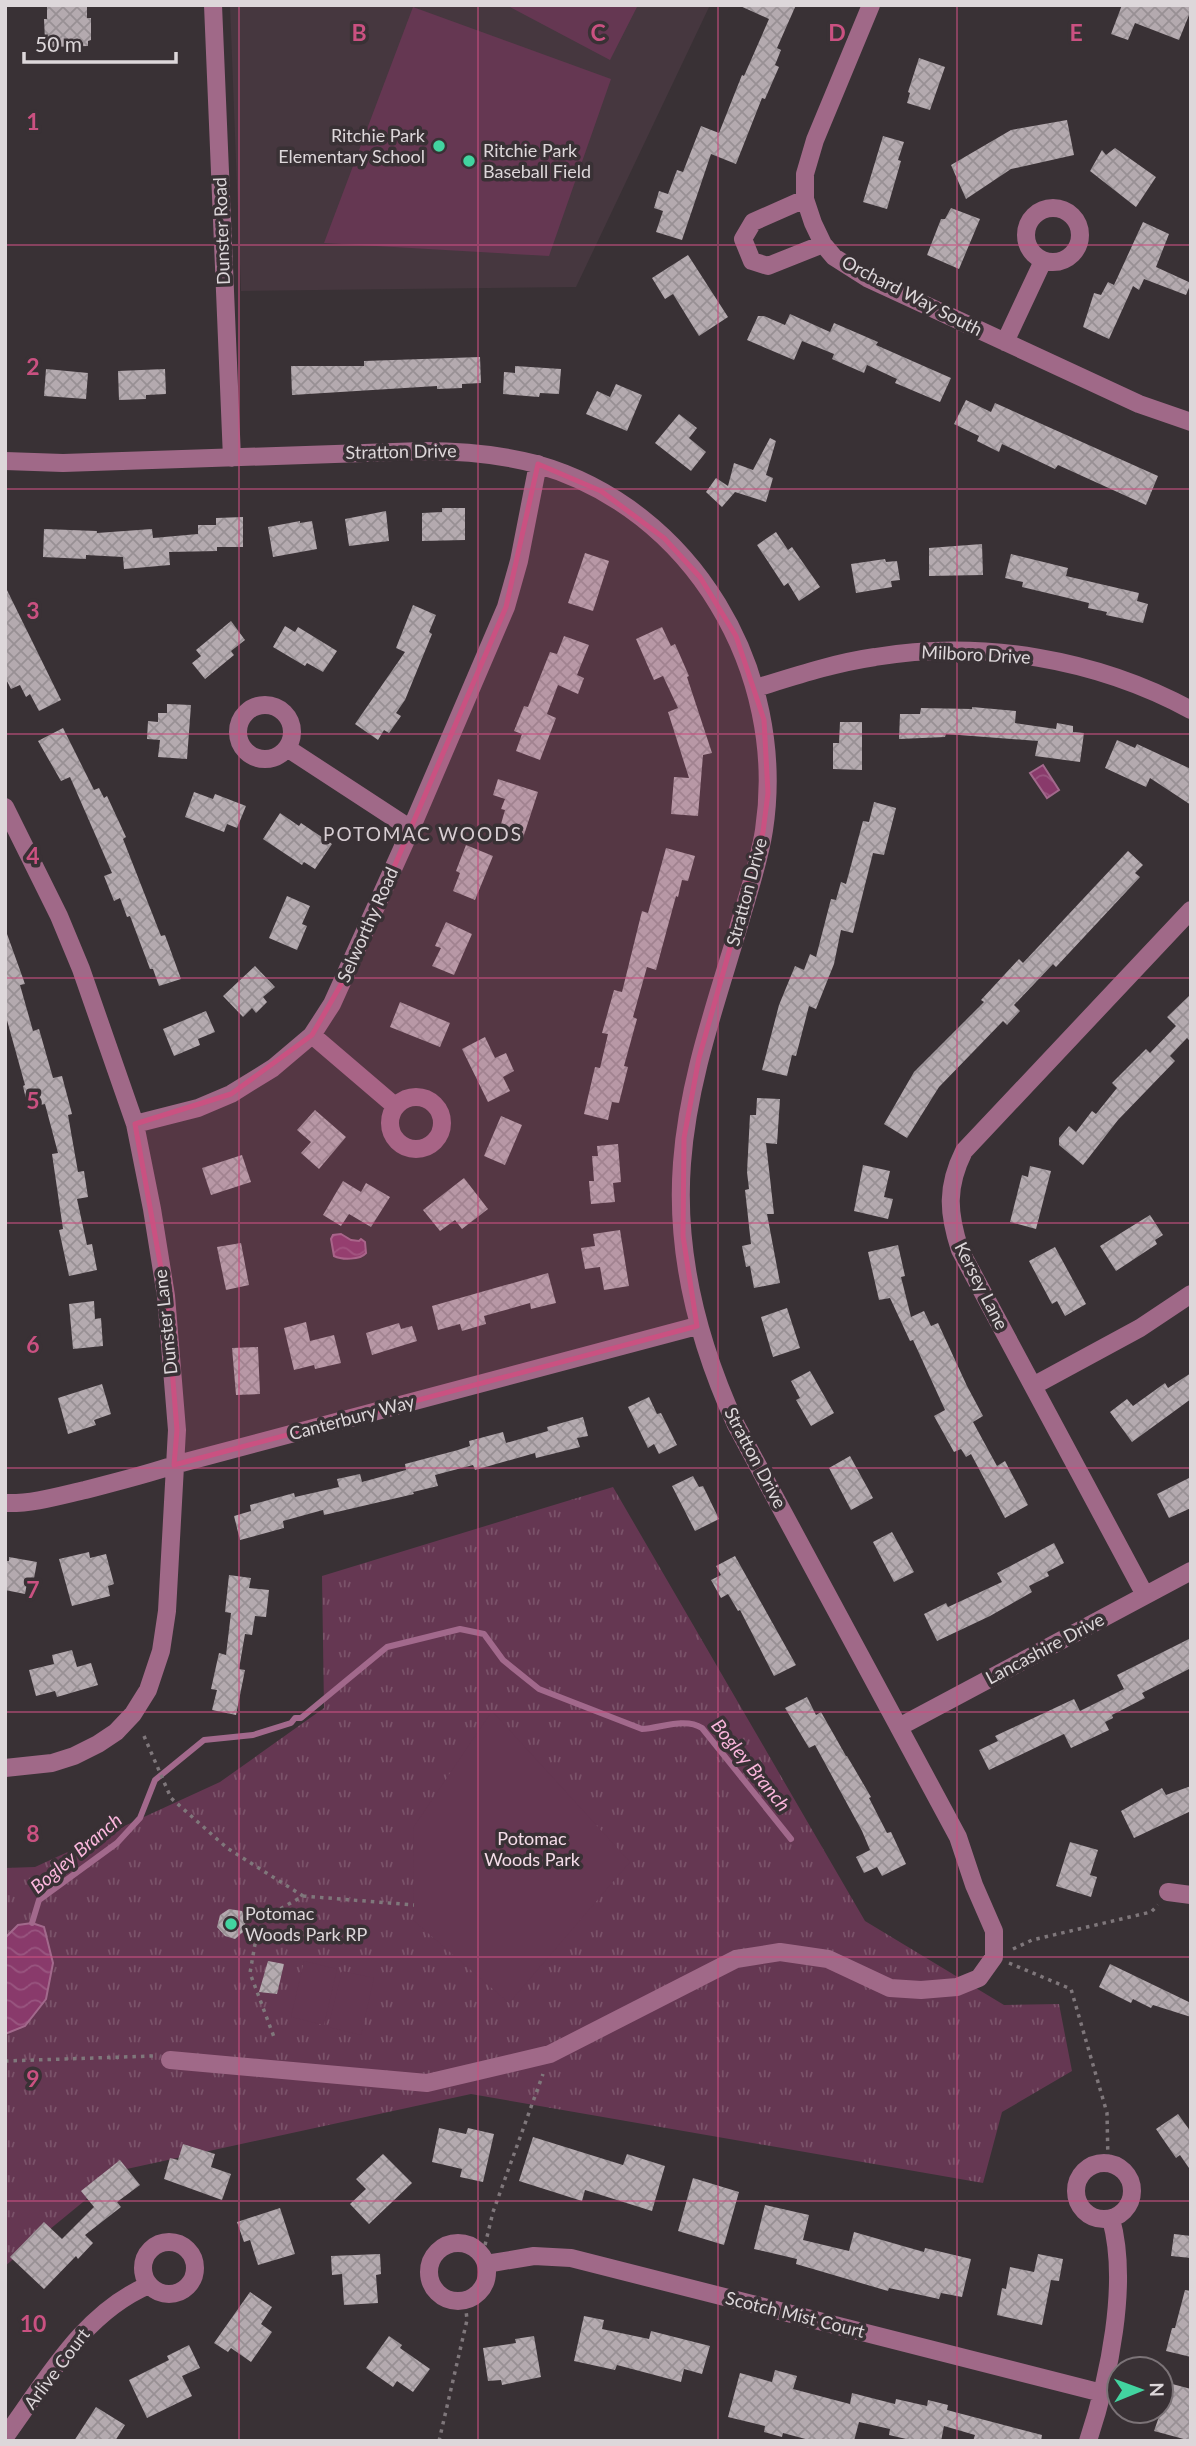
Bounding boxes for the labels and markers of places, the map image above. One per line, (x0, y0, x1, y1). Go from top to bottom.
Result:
place label: Ritchie Park Elementary School (278, 124, 426, 167)
marker: Ritchie Park Elementary School (431, 138, 447, 154)
place label: Ritchie Park Baseball Field (483, 139, 591, 182)
marker: Ritchie Park Baseball Field (461, 153, 477, 169)
place label: Potomac Woods Park RP (245, 1902, 368, 1945)
marker: Potomac Woods Park RP (223, 1916, 239, 1932)

